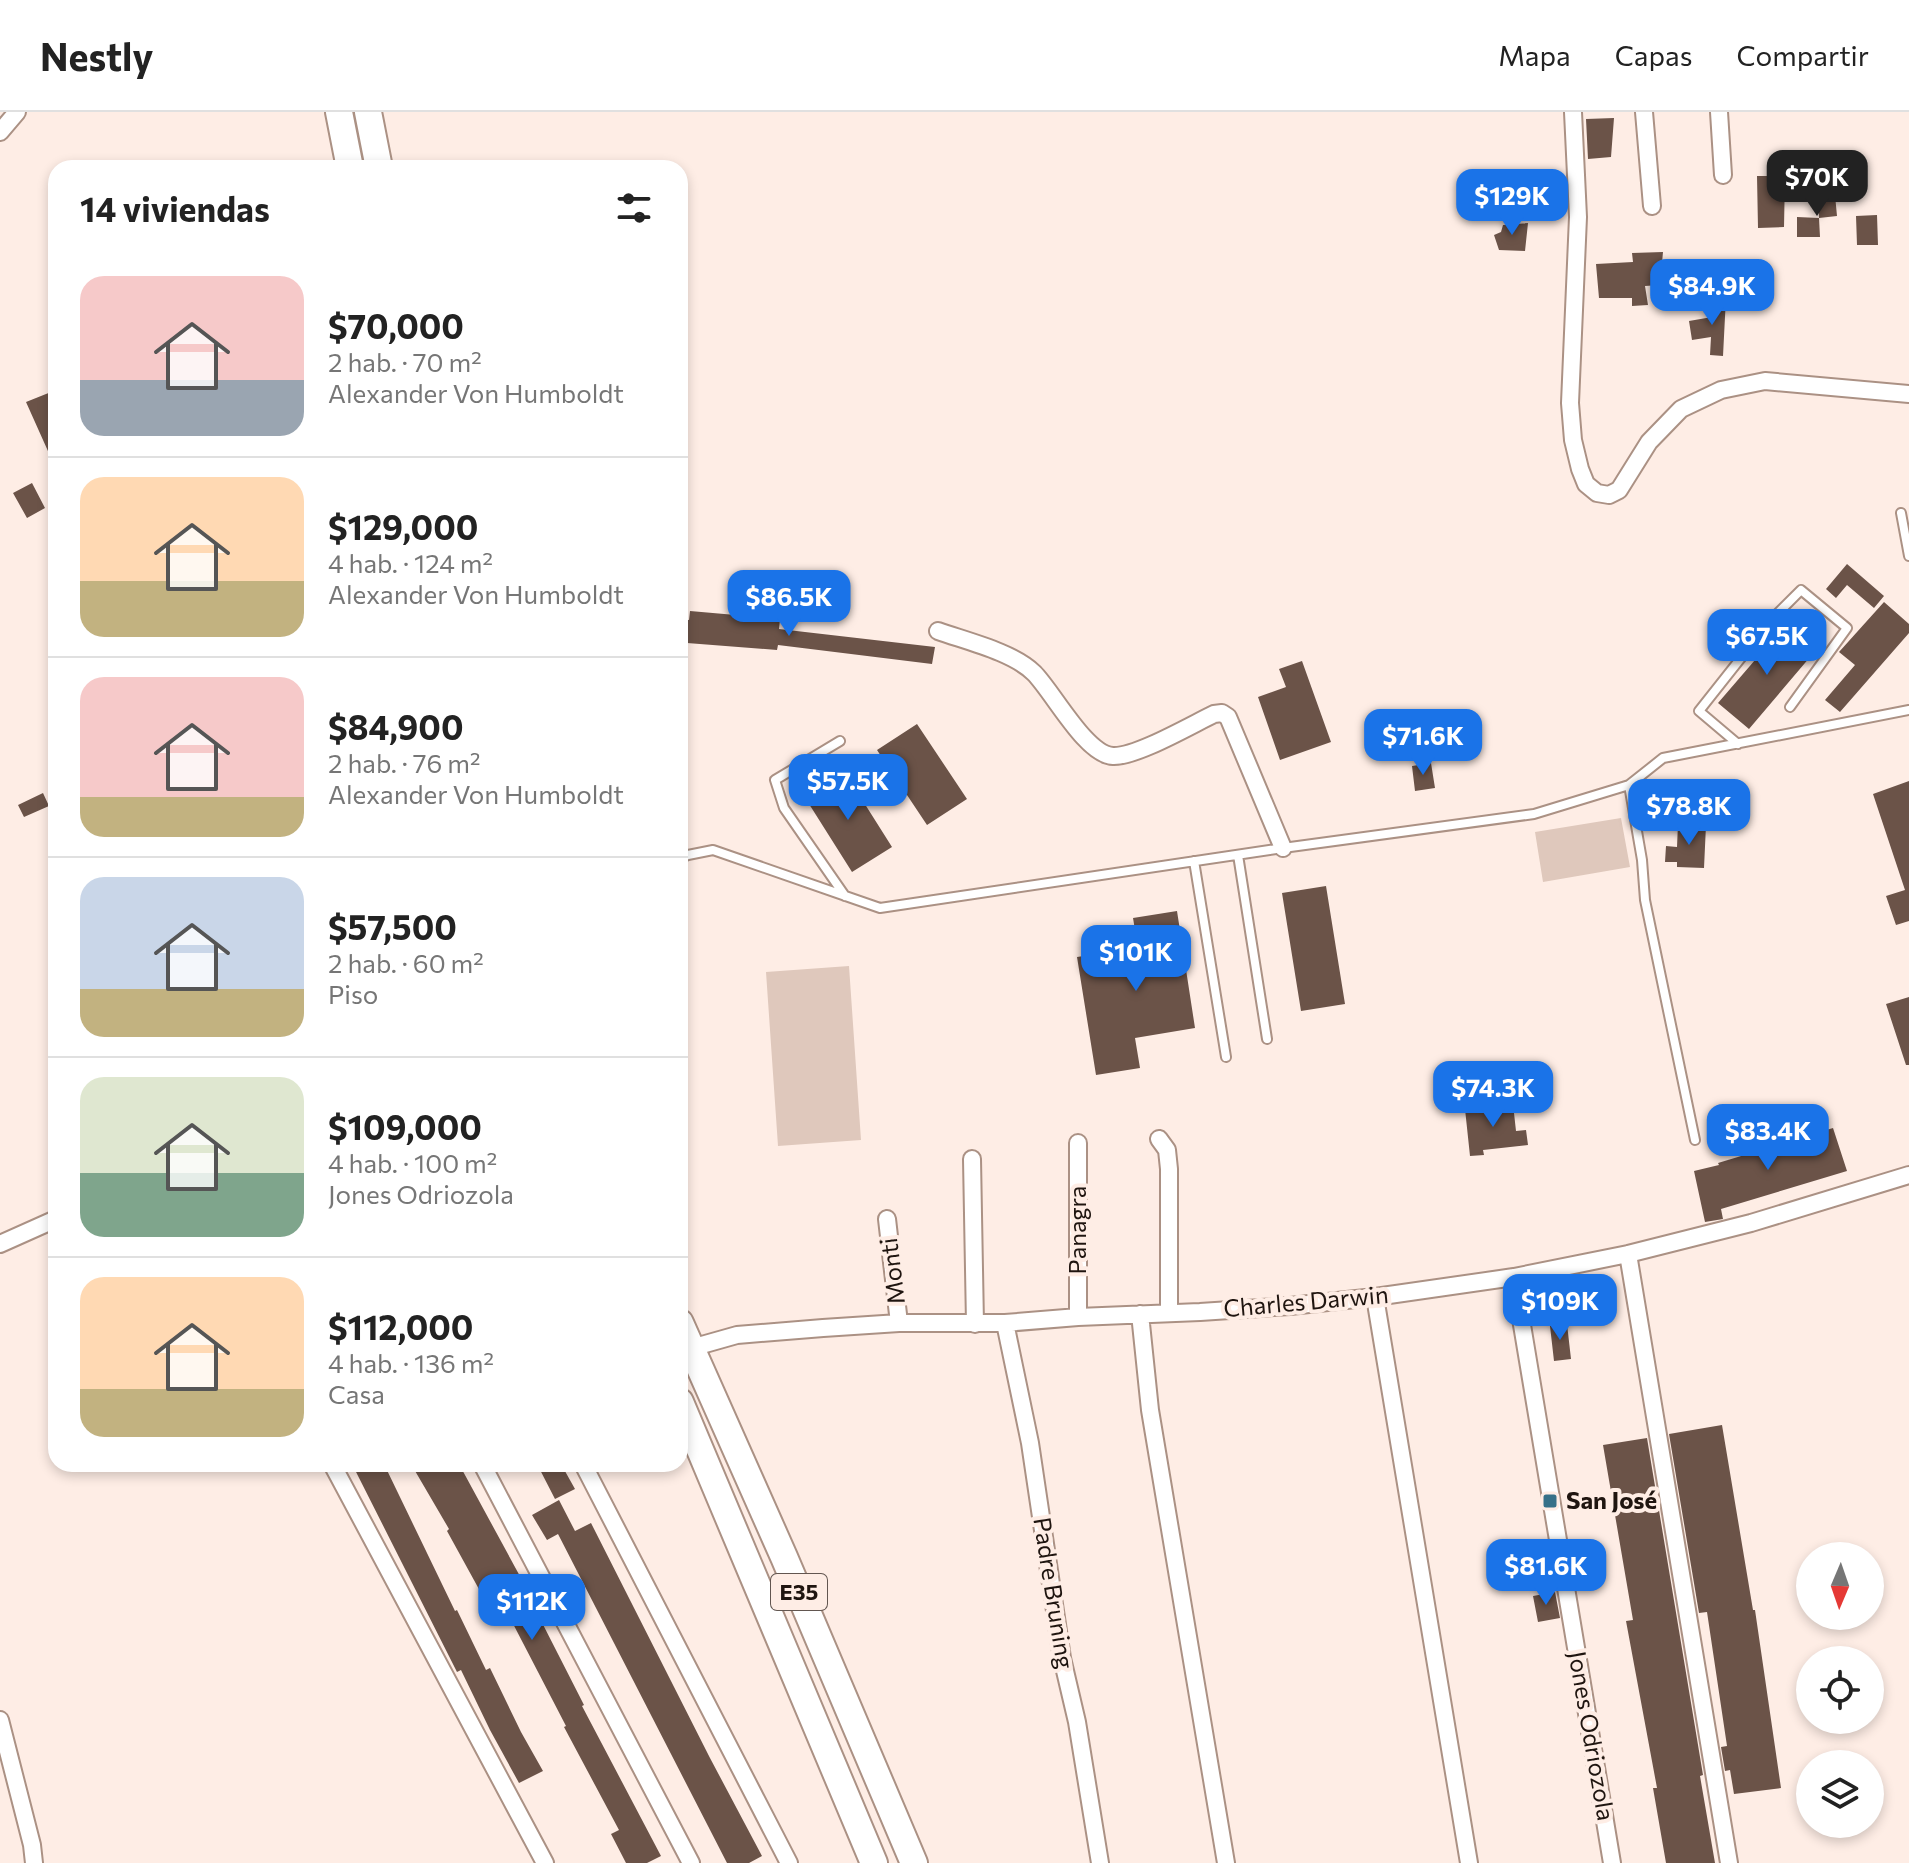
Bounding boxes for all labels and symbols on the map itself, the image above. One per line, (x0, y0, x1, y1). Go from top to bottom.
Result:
pin: $70K (1770, 150, 1864, 218)
pin: $129K (1456, 169, 1568, 237)
pin: $84.9K (1647, 259, 1777, 327)
pin: $86.5K (724, 570, 854, 638)
pin: $67.5K (1702, 609, 1832, 677)
pin: $71.6K (1358, 709, 1488, 777)
pin: $57.5K (783, 754, 913, 822)
pin: $78.8K (1624, 779, 1754, 847)
pin: $101K (1080, 925, 1192, 993)
pin: $74.3K (1428, 1061, 1558, 1129)
pin: $83.4K (1703, 1104, 1833, 1172)
street label: Panagra (1062, 1186, 1091, 1274)
street label: Monti (873, 1236, 910, 1306)
pin: $109K (1504, 1274, 1616, 1342)
street label: Charles Darwin (1222, 1279, 1390, 1322)
place label: San José (1566, 1485, 1657, 1514)
marker: San José (1541, 1492, 1559, 1510)
street label: Padre Bruning (1028, 1515, 1081, 1671)
pin: $81.6K (1481, 1539, 1611, 1607)
north arrow (1796, 1542, 1884, 1630)
pin: $112K (476, 1574, 588, 1642)
road number: E35 (771, 1574, 827, 1610)
street label: Jones Odriozola (1563, 1649, 1622, 1823)

